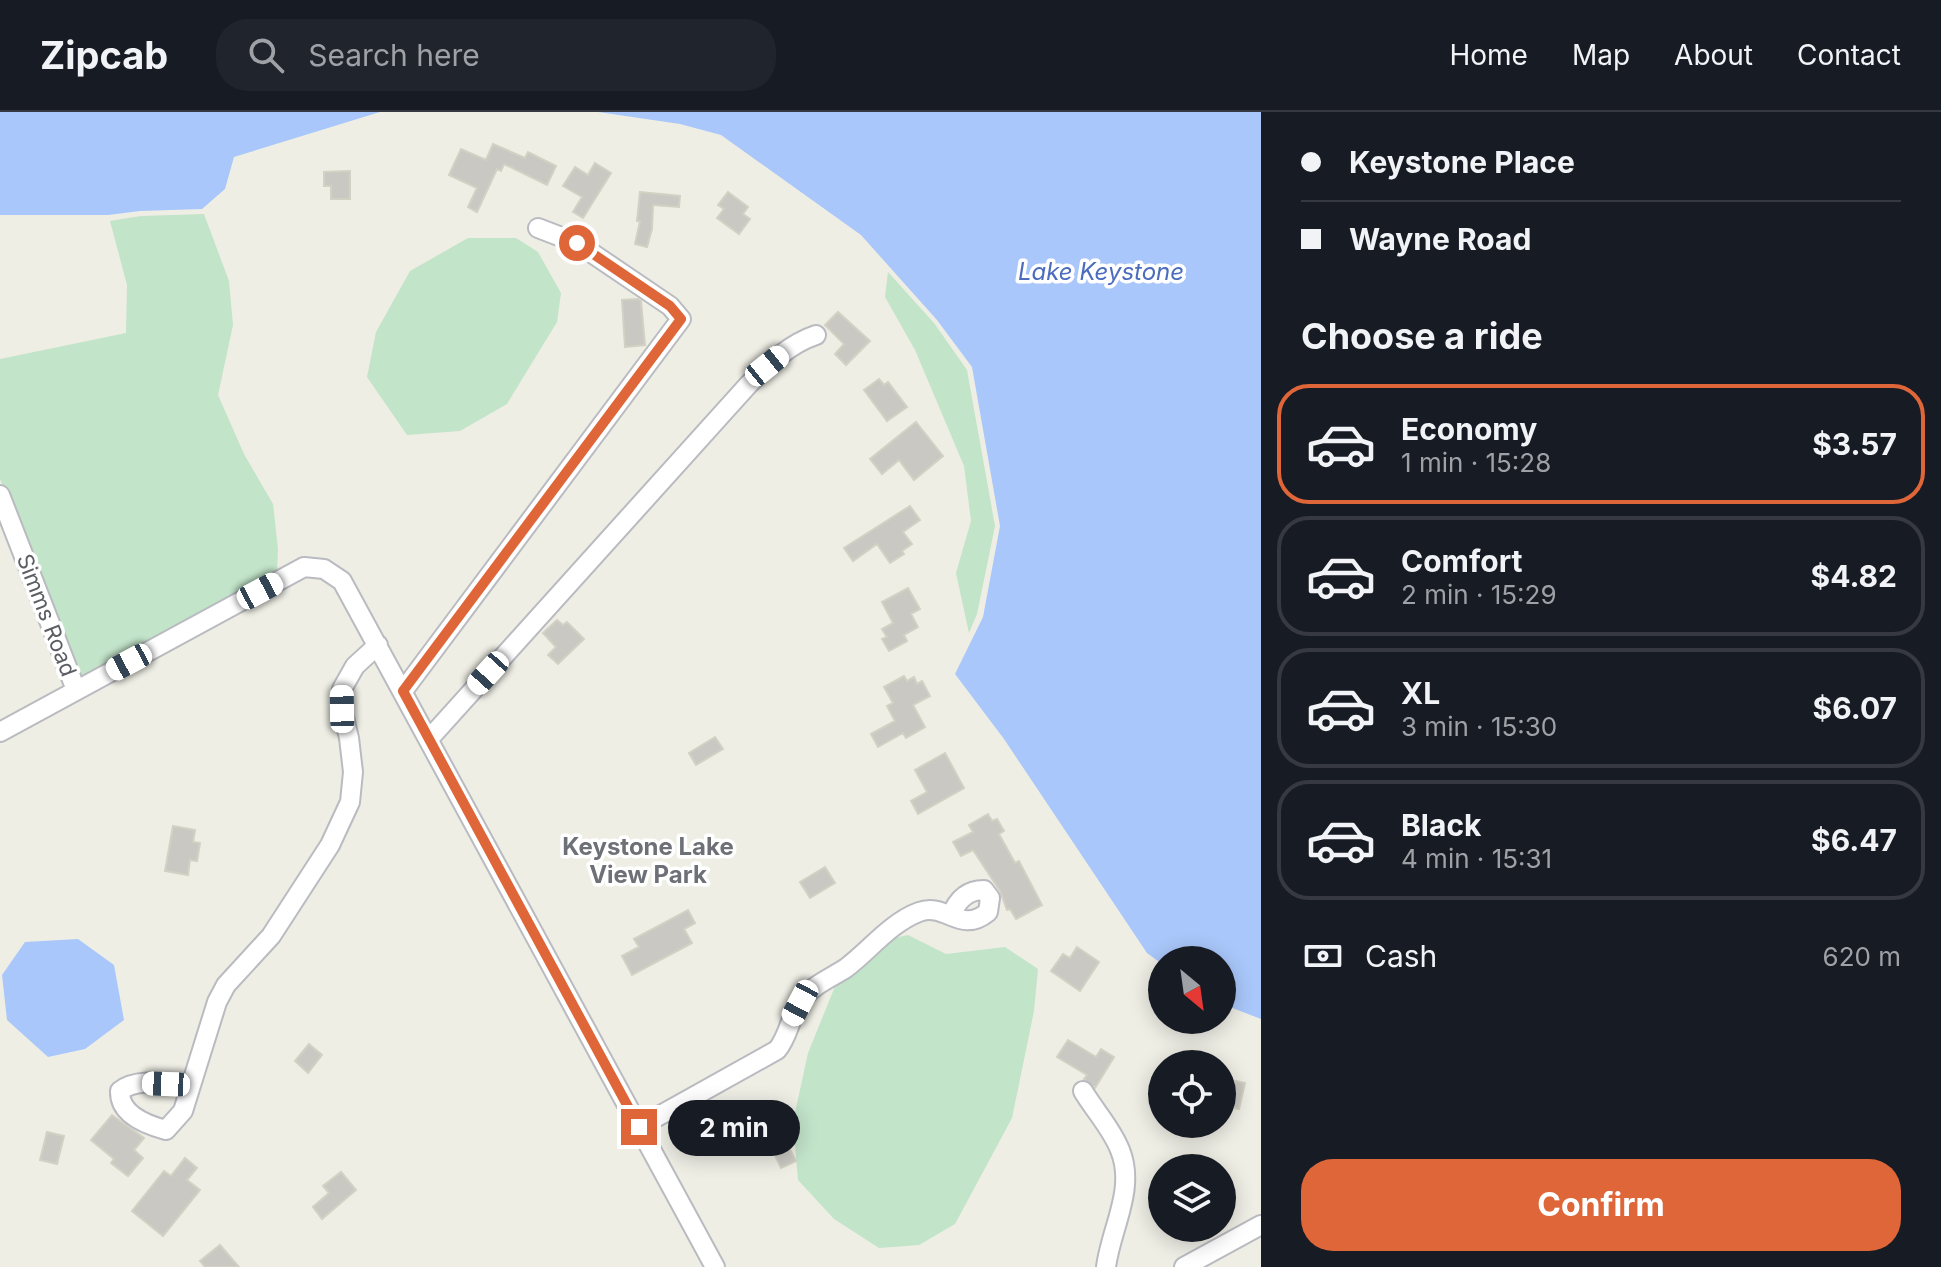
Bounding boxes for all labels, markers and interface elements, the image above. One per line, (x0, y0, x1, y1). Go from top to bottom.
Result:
search box (216, 19, 776, 91)
text: Zipcab (40, 32, 168, 78)
icon: search (244, 33, 288, 77)
text: Search here (308, 37, 480, 73)
text: Home (1449, 38, 1528, 72)
text: Map (1572, 38, 1630, 72)
text: About (1674, 38, 1753, 72)
text: Contact (1797, 38, 1901, 72)
text: Keystone Place (1349, 144, 1575, 180)
text: Wayne Road (1349, 221, 1531, 257)
route start (559, 225, 595, 261)
water label: Lake Keystone (1018, 257, 1184, 286)
text: Choose a ride (1301, 314, 1543, 358)
car (741, 342, 793, 390)
icon: car (1305, 408, 1377, 480)
text: Economy (1401, 411, 1537, 447)
text: $3.57 (1812, 426, 1897, 462)
text: 1 min · 15:28 (1401, 447, 1551, 478)
icon: car (1305, 540, 1377, 612)
text: Comfort (1401, 543, 1522, 579)
street label: Simms Road (12, 550, 82, 680)
text: $4.82 (1810, 558, 1897, 594)
car (233, 569, 287, 613)
text: 2 min · 15:29 (1401, 579, 1557, 610)
car (102, 640, 156, 684)
car (463, 647, 513, 699)
icon: car (1305, 672, 1377, 744)
text: XL (1401, 675, 1440, 711)
car (330, 685, 354, 733)
text: $6.07 (1813, 690, 1897, 726)
text: 3 min · 15:30 (1401, 711, 1557, 742)
icon: car (1305, 804, 1377, 876)
text: Black (1401, 807, 1481, 843)
text: $6.47 (1811, 822, 1897, 858)
district label: Keystone Lake View Park (562, 832, 734, 889)
text: 4 min · 15:31 (1401, 843, 1552, 874)
icon: cash (1301, 934, 1345, 978)
text: Cash (1365, 938, 1437, 974)
text: 620 m (1823, 941, 1901, 972)
north arrow (1148, 946, 1236, 1034)
map controls (1148, 946, 1236, 1242)
car (778, 976, 822, 1030)
button: locate (1148, 1050, 1236, 1138)
car (142, 1071, 190, 1097)
callout: 2 min (667, 1099, 799, 1155)
route end (621, 1109, 657, 1145)
text: 2 min (699, 1112, 769, 1143)
button: layers (1148, 1154, 1236, 1242)
button: Confirm (1301, 1159, 1901, 1251)

